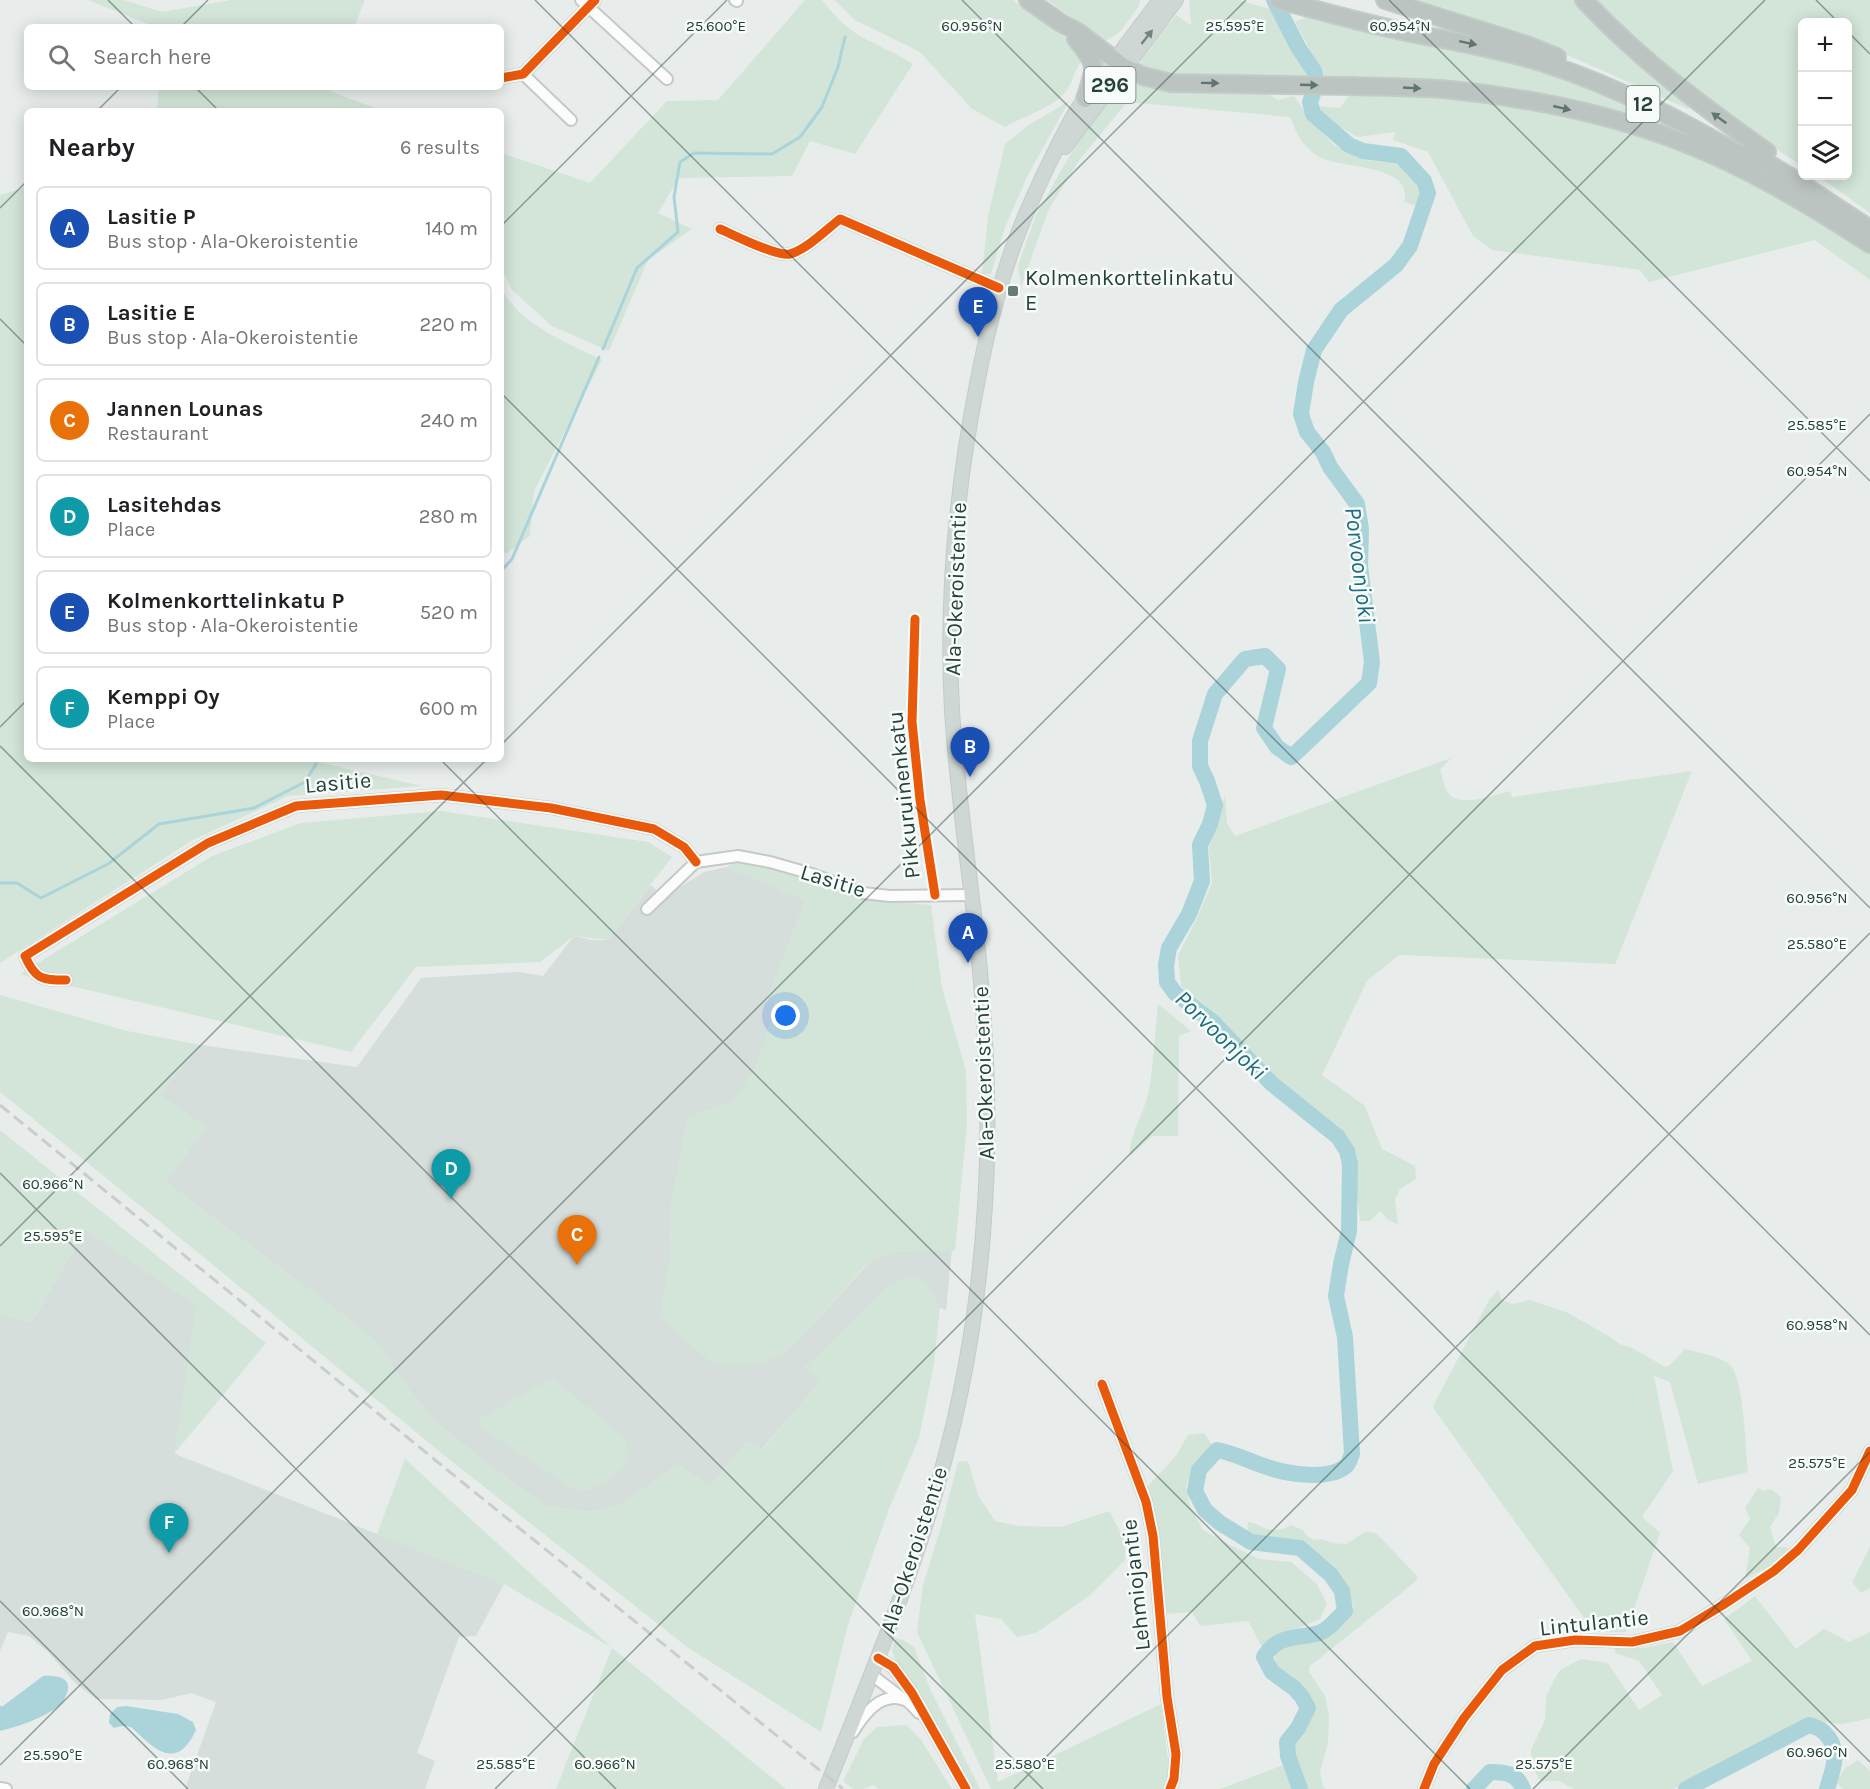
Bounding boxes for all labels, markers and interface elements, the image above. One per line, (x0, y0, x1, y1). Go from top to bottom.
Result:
text: 25.600°E (686, 17, 746, 35)
text: 60.956°N (941, 17, 1003, 35)
text: 25.595°E (1205, 17, 1265, 35)
text: 60.954°N (1369, 17, 1431, 35)
map controls (1798, 18, 1852, 180)
button: + (1798, 18, 1852, 72)
search box (24, 24, 504, 90)
one-way arrow (1140, 29, 1153, 45)
one-way arrow (1459, 39, 1478, 48)
icon: search (45, 41, 78, 74)
text: Search here (93, 44, 211, 70)
road number: 296 (1084, 67, 1136, 103)
button: − (1798, 72, 1852, 126)
one-way arrow (1200, 78, 1219, 88)
one-way arrow (1300, 81, 1319, 90)
one-way arrow (1402, 83, 1421, 92)
road number: 12 (1626, 86, 1660, 122)
one-way arrow (1553, 103, 1571, 113)
one-way arrow (1711, 112, 1727, 124)
button: layers (1798, 126, 1852, 180)
text: Nearby (48, 132, 135, 163)
text: 6 results (400, 136, 480, 159)
text: Lasitie P (107, 204, 195, 230)
text: A (63, 217, 76, 240)
text: 140 m (425, 217, 478, 240)
text: Bus stop · Ala-Okeroistentie (107, 230, 358, 253)
place label: Kolmenkorttelinkatu E (1025, 265, 1234, 316)
marker: Kolmenkorttelinkatu E (1006, 284, 1020, 298)
pin: E (958, 288, 998, 337)
text: Lasitie E (107, 300, 196, 326)
text: B (63, 313, 76, 336)
text: 220 m (419, 313, 478, 336)
text: Bus stop · Ala-Okeroistentie (107, 326, 358, 349)
text: Jannen Lounas (107, 396, 263, 422)
text: C (63, 409, 76, 432)
text: 240 m (420, 409, 478, 432)
text: 25.585°E (1787, 416, 1847, 434)
text: Restaurant (107, 422, 209, 445)
text: 60.954°N (1786, 462, 1848, 480)
text: Lasitehdas (107, 492, 222, 518)
street label: Ala-Okeroistentie (940, 502, 972, 676)
text: D (63, 505, 76, 528)
text: 280 m (419, 505, 478, 528)
water label: Porvoonjoki (1339, 505, 1381, 625)
text: Place (107, 518, 155, 541)
text: Kolmenkorttelinkatu P (107, 588, 344, 614)
text: E (64, 601, 75, 624)
text: 520 m (420, 601, 478, 624)
text: Bus stop · Ala-Okeroistentie (107, 614, 358, 637)
text: Kemppi Oy (107, 684, 220, 710)
text: F (64, 697, 75, 720)
text: 600 m (419, 697, 478, 720)
text: Place (107, 710, 155, 733)
street label: Pikkuruinenkatu (882, 710, 926, 880)
pin: B (950, 728, 990, 777)
street label: Lasitie (304, 767, 372, 799)
street label: Lasitie (797, 859, 869, 903)
text: 60.956°N (1786, 889, 1848, 907)
pin: A (948, 914, 988, 963)
text: 25.580°E (1787, 935, 1847, 953)
water label: Porvoonjoki (1169, 984, 1273, 1086)
street label: Ala-Okeroistentie (968, 986, 1000, 1160)
your location (771, 1001, 800, 1030)
pin: D (432, 1150, 470, 1199)
text: 60.966°N (22, 1175, 84, 1193)
pin: C (558, 1216, 596, 1265)
text: 25.595°E (23, 1227, 83, 1245)
text: 60.958°N (1786, 1316, 1848, 1334)
text: 25.575°E (1788, 1454, 1846, 1472)
street label: Ala-Okeroistentie (875, 1463, 953, 1637)
pin: F (150, 1504, 188, 1553)
street label: Lehmiojantie (1116, 1518, 1156, 1652)
text: 60.968°N (22, 1602, 84, 1620)
street label: Lintulantie (1538, 1604, 1650, 1642)
text: 60.960°N (1786, 1743, 1848, 1761)
text: 25.590°E (23, 1746, 83, 1764)
text: 60.968°N (147, 1755, 209, 1773)
text: 25.585°E (476, 1755, 536, 1773)
text: 60.966°N (574, 1755, 636, 1773)
text: 25.580°E (995, 1755, 1055, 1773)
text: 25.575°E (1515, 1755, 1573, 1773)

